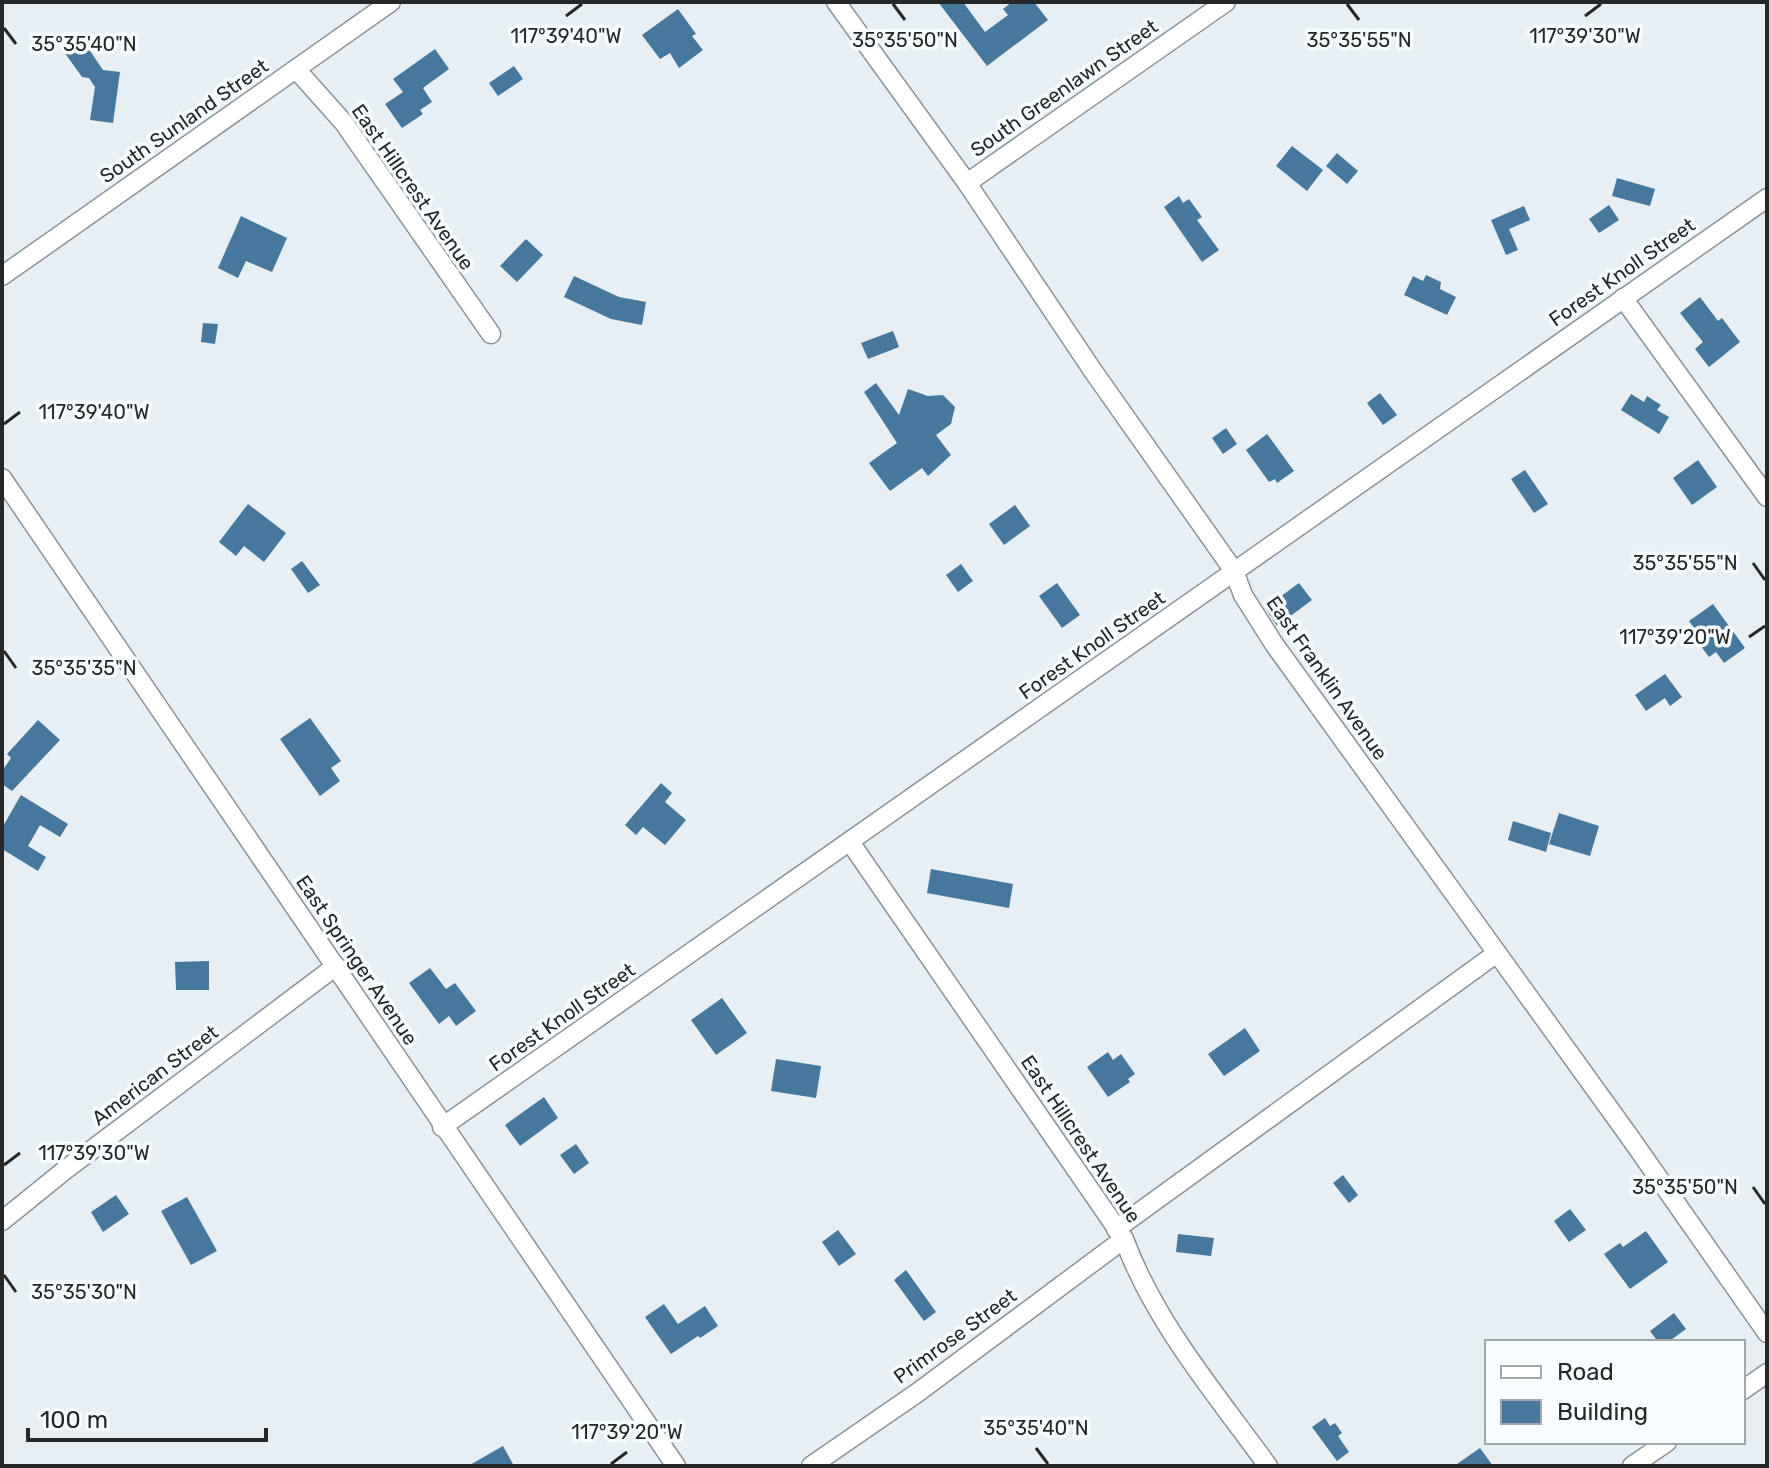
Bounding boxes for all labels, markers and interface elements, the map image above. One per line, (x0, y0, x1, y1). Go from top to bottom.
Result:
street label: South Greenlawn Street (966, 14, 1162, 162)
text: 117°39'40"W (511, 24, 621, 48)
text: 117°39'30"W (1529, 24, 1641, 48)
text: 35°35'50"N (852, 28, 958, 52)
text: 35°35'55"N (1306, 28, 1412, 52)
text: 35°35'40"N (31, 32, 137, 56)
street label: South Sunland Street (95, 54, 273, 188)
street label: East Hillcrest Avenue (347, 99, 479, 275)
street label: Forest Knoll Street (1544, 213, 1700, 331)
text: 117°39'40"W (39, 400, 149, 424)
text: 35°35'55"N (1632, 551, 1738, 575)
street label: Forest Knoll Street (1014, 586, 1170, 704)
street label: East Franklin Avenue (1261, 591, 1393, 765)
text: 117°39'20"W (1619, 625, 1731, 649)
text: 35°35'35"N (31, 656, 137, 680)
street label: East Springer Avenue (291, 871, 423, 1049)
street label: Forest Knoll Street (484, 958, 640, 1076)
street label: American Street (87, 1020, 223, 1130)
street label: East Hillcrest Avenue (1016, 1051, 1146, 1227)
text: 117°39'30"W (38, 1141, 150, 1165)
text: 35°35'50"N (1632, 1175, 1738, 1199)
text: 35°35'30"N (31, 1280, 137, 1304)
street label: Primrose Street (889, 1283, 1021, 1389)
legend (1485, 1340, 1745, 1444)
text: Road (1557, 1358, 1614, 1386)
scale bar (28, 1392, 266, 1442)
text: Building (1557, 1398, 1648, 1426)
text: 100 m (40, 1406, 108, 1434)
text: 35°35'40"N (983, 1416, 1089, 1440)
text: 117°39'20"W (571, 1420, 683, 1444)

